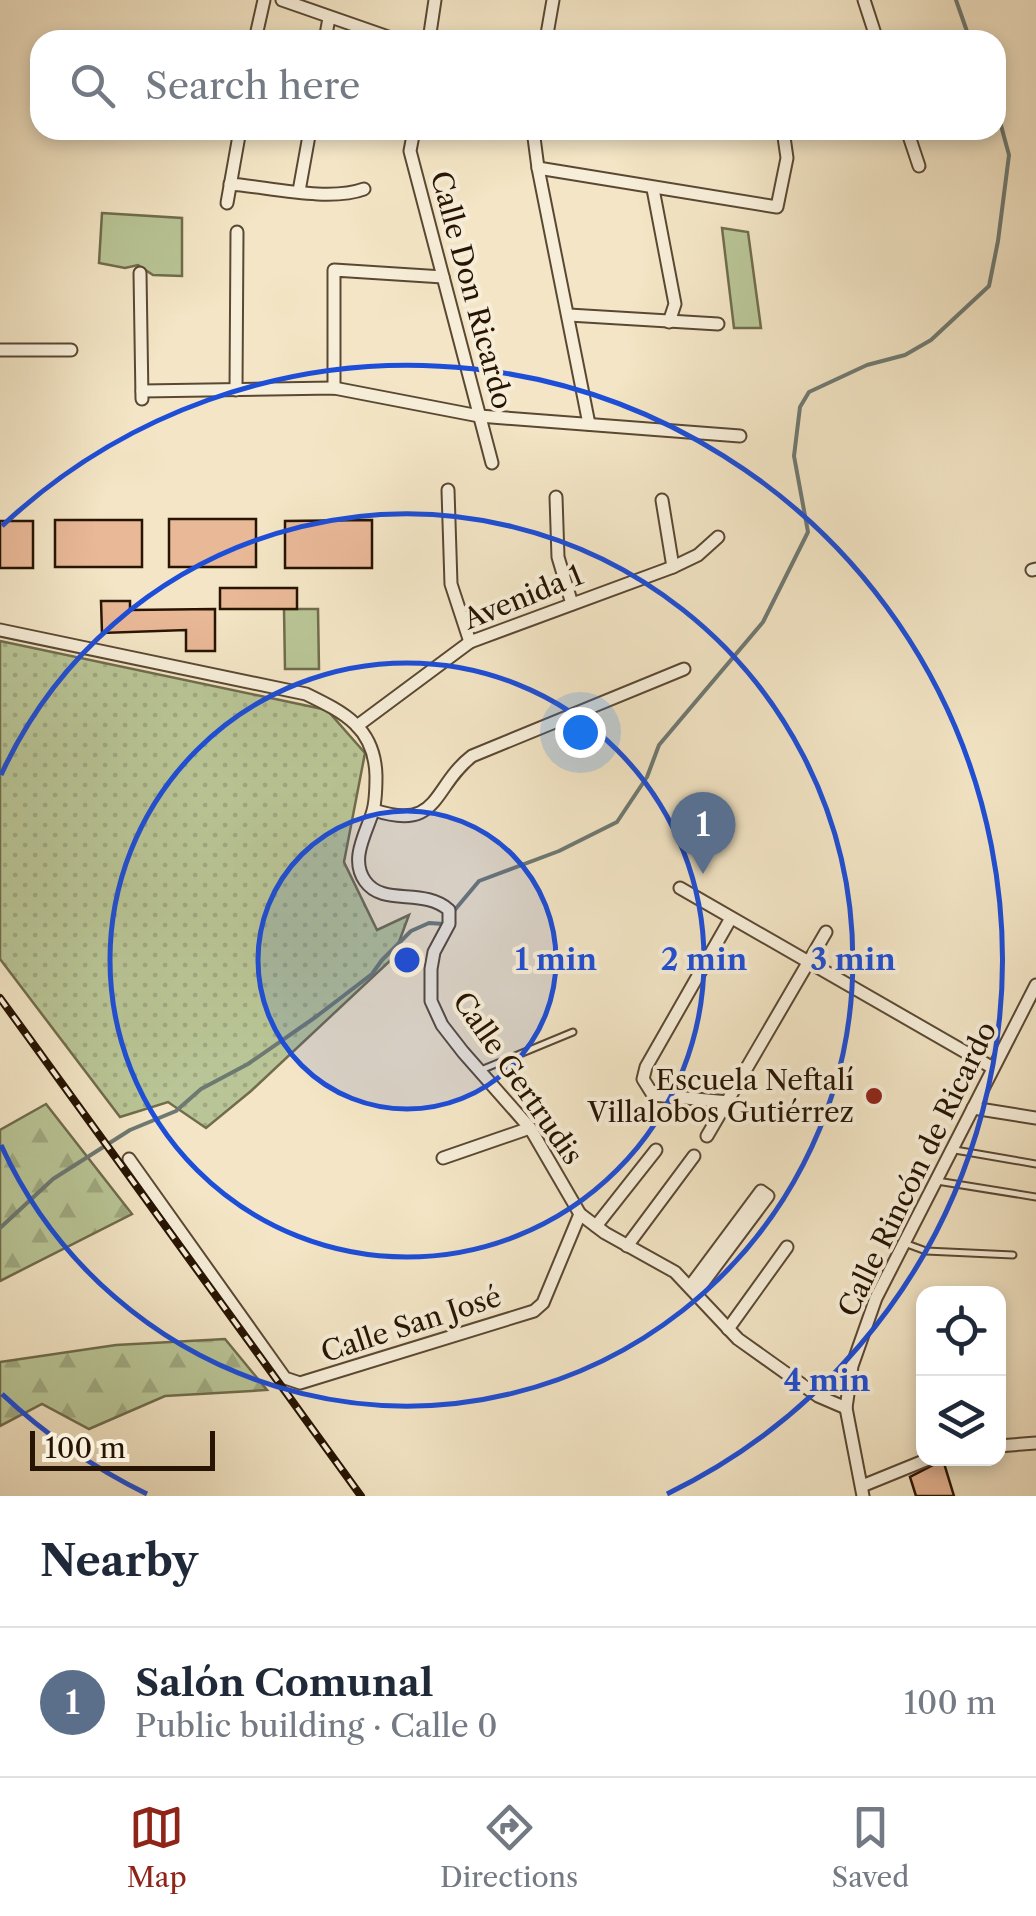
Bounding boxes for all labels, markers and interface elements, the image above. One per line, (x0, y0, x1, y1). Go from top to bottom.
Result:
search box (30, 30, 1006, 140)
icon: search (65, 58, 120, 113)
text: Search here (145, 62, 360, 109)
street label: Calle Don Ricardo (424, 167, 520, 413)
street label: Avenida 1 (457, 558, 588, 637)
your location (555, 707, 606, 758)
pin: 1 (670, 792, 736, 874)
text: 1 min (515, 941, 598, 978)
text: 2 min (661, 941, 748, 978)
text: 3 min (810, 941, 896, 978)
centre of rings (389, 942, 425, 978)
street label: Calle Gertrudis (446, 985, 590, 1171)
street label: Calle Rincón de Ricardo (831, 1016, 1003, 1322)
place label: Escuela Neftalí Villalobos Gutiérrez (586, 1063, 854, 1129)
marker: Escuela Neftalí Villalobos Gutiérrez (863, 1085, 885, 1107)
street label: Calle San José (317, 1279, 505, 1369)
map controls (916, 1286, 1006, 1466)
button: locate (916, 1286, 1006, 1376)
text: 4 min (784, 1362, 871, 1399)
button: layers (916, 1376, 1006, 1466)
scale bar (30, 1426, 215, 1470)
text: 100 m (45, 1431, 126, 1465)
text: Nearby (40, 1535, 198, 1587)
text: Salón Comunal (135, 1659, 433, 1706)
text: 1 (65, 1683, 80, 1722)
text: 100 m (904, 1683, 996, 1722)
text: Public building · Calle 0 (135, 1706, 498, 1745)
tab: Map (127, 1800, 187, 1894)
tab: Directions (440, 1800, 578, 1894)
tab: Saved (832, 1800, 909, 1894)

